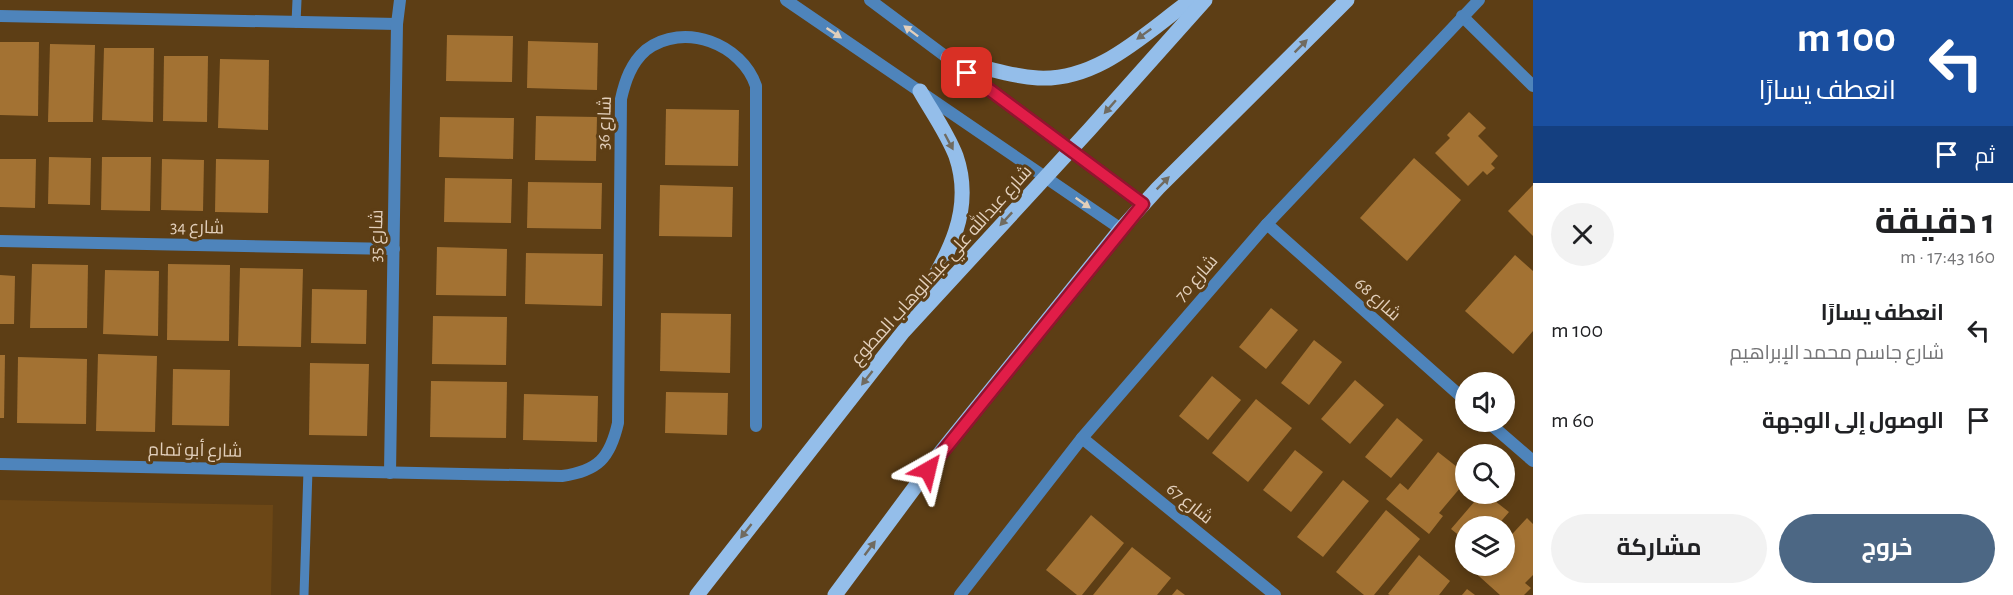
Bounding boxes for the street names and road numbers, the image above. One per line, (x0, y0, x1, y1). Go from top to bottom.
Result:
street label: شارع 36 (594, 96, 617, 150)
street label: شارع عبدالله علي عبدالوهاب المطوع (845, 160, 1039, 371)
street label: شارع 35 (367, 209, 388, 263)
street label: شارع 34 (170, 218, 224, 239)
street label: شارع 70 (1171, 251, 1223, 307)
street label: شارع 68 (1350, 274, 1404, 326)
street label: شارع أبو تمام (148, 438, 242, 463)
street label: شارع 67 (1162, 479, 1217, 529)

